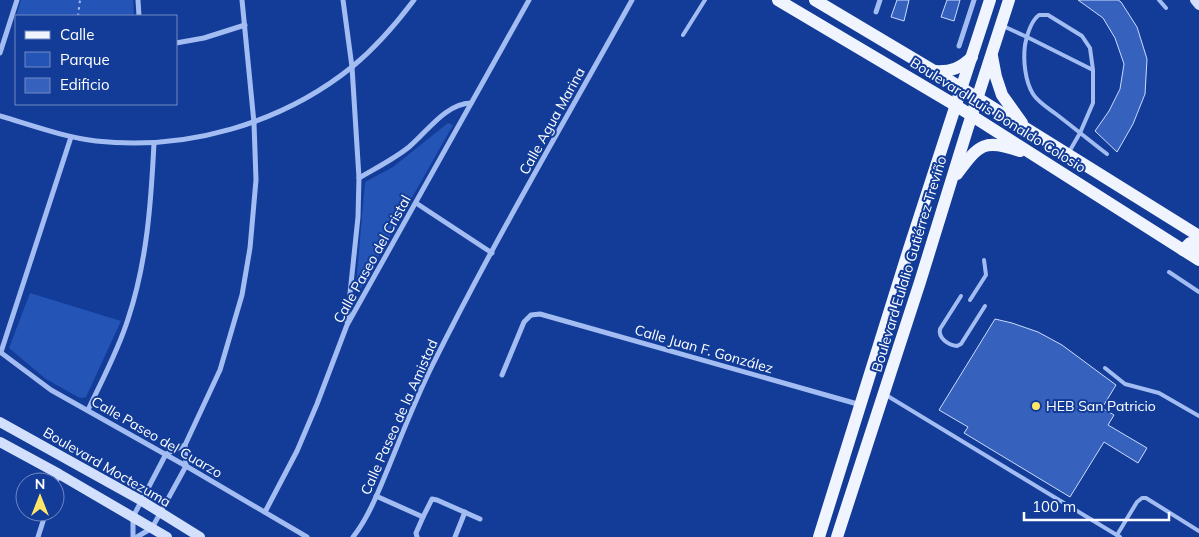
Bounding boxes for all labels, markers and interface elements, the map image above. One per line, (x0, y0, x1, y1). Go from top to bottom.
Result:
legend (15, 15, 178, 105)
text: Calle (60, 25, 94, 44)
text: Parque (60, 50, 110, 69)
street label: Boulevard Luis Donaldo Colosio (907, 53, 1089, 177)
street label: Calle Agua Marina (515, 64, 589, 178)
text: Edificio (60, 75, 110, 94)
street label: Boulevard Eulalio Gutiérrez Treviño (867, 154, 951, 374)
street label: Calle Paseo del Cristal (329, 192, 415, 326)
street label: Calle Juan F. González (633, 321, 775, 377)
street label: Calle Paseo de la Amistad (356, 336, 442, 498)
street label: Calle Paseo del Cuarzo (88, 392, 226, 482)
place label: HEB San Patricio (1046, 397, 1156, 415)
marker: HEB San Patricio (1030, 400, 1042, 412)
street label: Boulevard Moctezuma (40, 423, 174, 511)
north arrow (15, 472, 65, 522)
text: N (35, 475, 45, 493)
scale bar (1024, 490, 1169, 522)
text: 100 m (1032, 497, 1076, 516)

